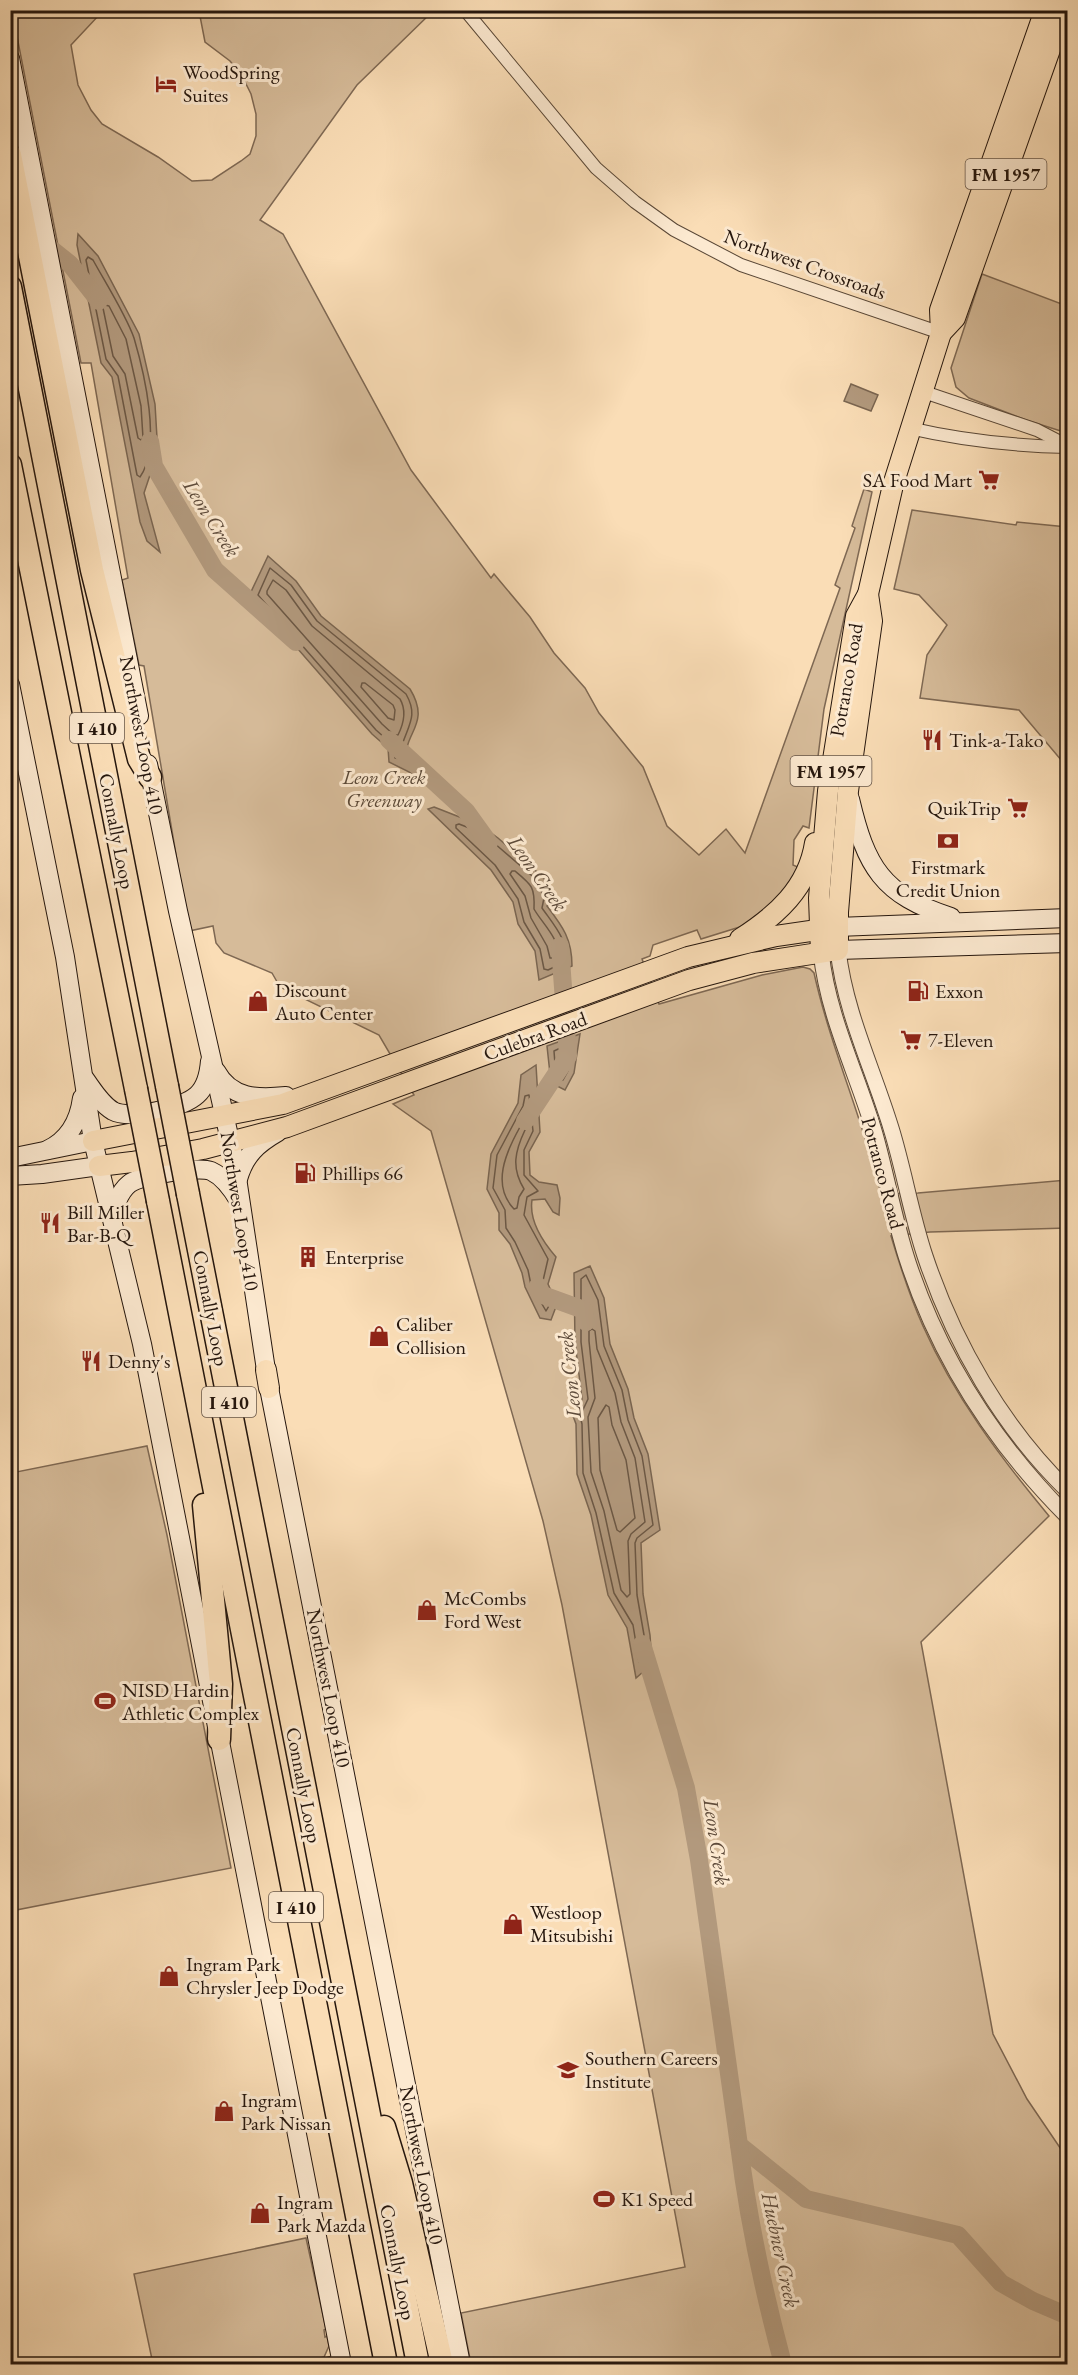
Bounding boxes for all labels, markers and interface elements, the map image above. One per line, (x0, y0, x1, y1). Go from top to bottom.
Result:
place label: WoodSpring Suites (183, 59, 280, 108)
hotel icon: WoodSpring Suites (154, 72, 178, 96)
road number: FM 1957 (966, 159, 1046, 189)
street label: Northwest Crossroads (720, 223, 890, 305)
place label: SA Food Mart (863, 467, 973, 493)
supermarket icon: SA Food Mart (977, 468, 1001, 492)
water label: Leon Creek (177, 473, 247, 563)
street label: Potranco Road (823, 620, 869, 739)
street label: Northwest Loop 410 (114, 654, 170, 817)
road number: I 410 (70, 713, 124, 743)
place label: Tink-a-Tako (949, 727, 1044, 753)
restaurant icon: Tink-a-Tako (920, 728, 944, 752)
road number: FM 1957 (790, 756, 872, 786)
park label: Leon Creek Greenway (341, 764, 426, 813)
street label: Connally Loop (93, 771, 141, 891)
place label: QuikTrip (928, 795, 1001, 821)
supermarket icon: QuikTrip (1006, 796, 1030, 820)
water label: Leon Creek (501, 829, 574, 917)
bank icon: Firstmark Credit Union (936, 829, 960, 853)
place label: Firstmark Credit Union (896, 854, 1001, 903)
place label: Discount Auto Center (274, 977, 373, 1026)
place label: Exxon (935, 978, 984, 1004)
fuel station icon: Exxon (906, 979, 930, 1003)
shop icon: Discount Auto Center (246, 989, 270, 1013)
street label: Culebra Road (480, 1005, 591, 1067)
place label: 7-Eleven (928, 1027, 994, 1053)
supermarket icon: 7-Eleven (899, 1028, 923, 1052)
street label: Potranco Road (856, 1114, 911, 1233)
street label: Northwest Loop 410 (215, 1130, 265, 1293)
place label: Phillips 66 (322, 1160, 403, 1186)
fuel station icon: Phillips 66 (293, 1161, 317, 1185)
place label: Bill Miller Bar-B-Q (67, 1199, 145, 1248)
restaurant icon: Bill Miller Bar-B-Q (38, 1211, 62, 1235)
place label: Enterprise (325, 1244, 404, 1270)
building icon: Enterprise (296, 1245, 320, 1269)
street label: Connally Loop (187, 1248, 235, 1368)
place label: Caliber Collision (396, 1311, 467, 1360)
shop icon: Caliber Collision (367, 1324, 391, 1348)
water label: Leon Creek (551, 1330, 587, 1421)
place label: Denny's (108, 1348, 170, 1374)
restaurant icon: Denny's (79, 1349, 103, 1373)
road number: I 410 (202, 1387, 256, 1417)
place label: McCombs Ford West (444, 1585, 526, 1634)
shop icon: McCombs Ford West (415, 1598, 439, 1622)
street label: Northwest Loop 410 (301, 1607, 357, 1770)
place label: NISD Hardin Athletic Complex (121, 1677, 259, 1726)
sports icon: NISD Hardin Athletic Complex (93, 1689, 117, 1713)
street label: Connally Loop (280, 1725, 328, 1845)
water label: Leon Creek (697, 1796, 736, 1887)
road number: I 410 (269, 1892, 323, 1922)
place label: Westloop Mitsubishi (530, 1899, 613, 1948)
shop icon: Westloop Mitsubishi (501, 1912, 525, 1936)
place label: Ingram Park Chrysler Jeep Dodge (186, 1951, 344, 2000)
shop icon: Ingram Park Chrysler Jeep Dodge (157, 1964, 181, 1988)
place label: Southern Careers Institute (585, 2045, 718, 2094)
school or university icon: Southern Careers Institute (556, 2058, 580, 2082)
street label: Northwest Loop 410 (394, 2084, 450, 2247)
place label: Ingram Park Nissan (241, 2087, 332, 2136)
shop icon: Ingram Park Nissan (212, 2099, 236, 2123)
place label: K1 Speed (621, 2186, 694, 2212)
sports icon: K1 Speed (592, 2187, 616, 2211)
place label: Ingram Park Mazda (277, 2189, 366, 2238)
water label: Huebner Creek (755, 2189, 806, 2310)
shop icon: Ingram Park Mazda (248, 2201, 272, 2225)
street label: Connally Loop (374, 2202, 422, 2322)

